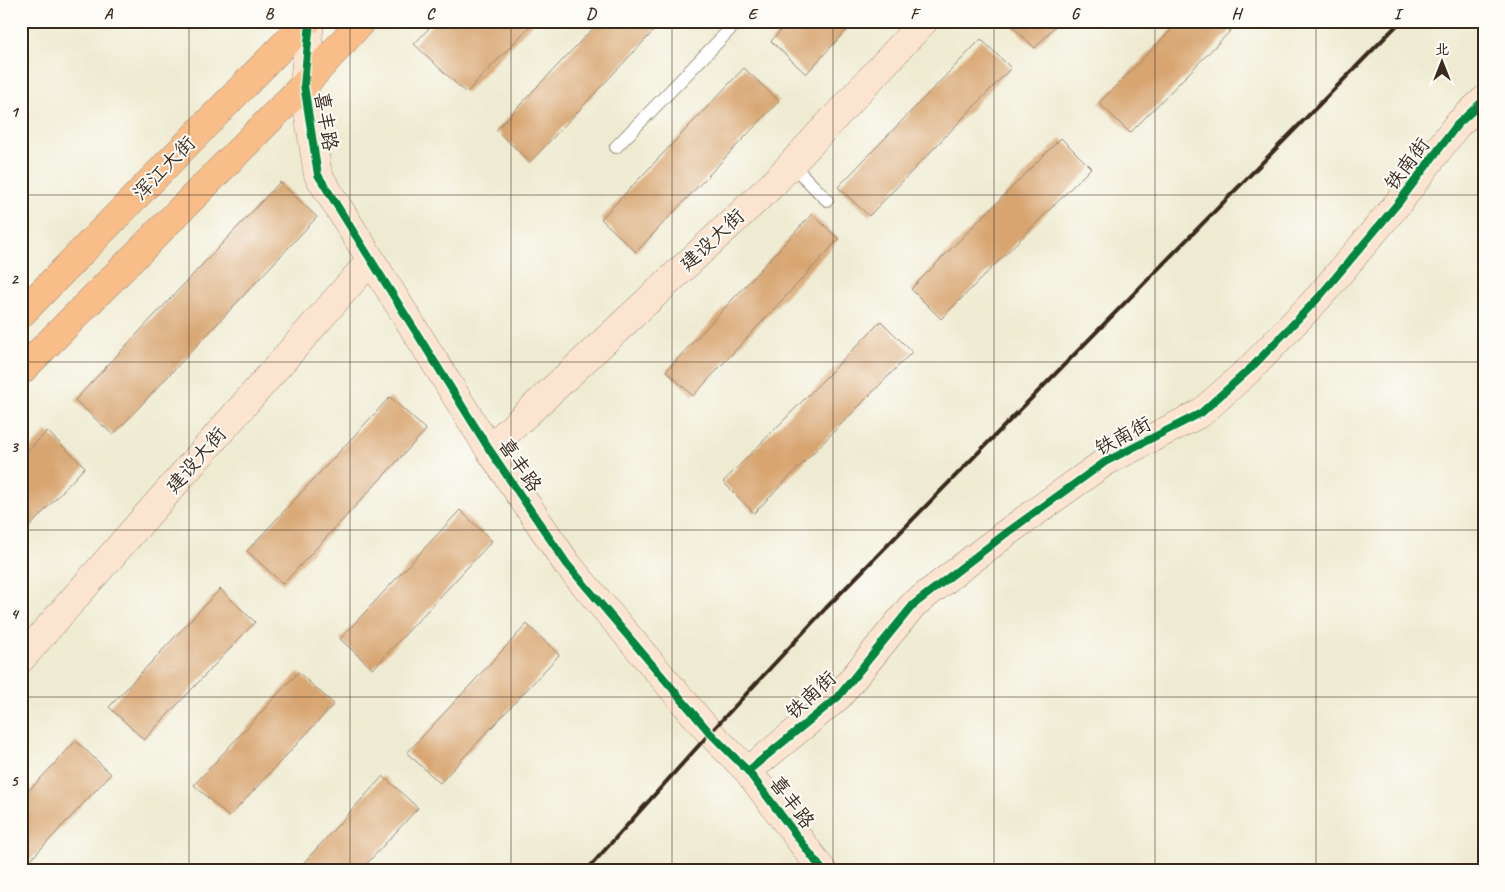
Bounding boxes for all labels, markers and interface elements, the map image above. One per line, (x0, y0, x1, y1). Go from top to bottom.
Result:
text: A (104, 4, 114, 24)
text: B (265, 4, 275, 24)
text: C (426, 4, 436, 24)
text: D (586, 4, 597, 24)
text: E (748, 4, 759, 24)
text: F (910, 4, 921, 24)
text: G (1071, 4, 1081, 24)
text: H (1231, 4, 1243, 24)
text: I (1394, 4, 1404, 24)
north arrow (1418, 38, 1468, 88)
text: 北 (1435, 41, 1449, 58)
street label: 喜丰路 (309, 89, 343, 154)
text: 1 (10, 102, 19, 122)
street label: 浑江大街 (127, 131, 201, 205)
street label: 铁南街 (1379, 133, 1435, 195)
street label: 建设大街 (674, 204, 750, 276)
text: 2 (10, 269, 19, 289)
street label: 铁南街 (1091, 411, 1155, 461)
street label: 建设大街 (160, 422, 232, 498)
street label: 喜丰路 (493, 433, 548, 498)
text: 3 (10, 437, 19, 457)
text: 4 (10, 604, 19, 624)
street label: 铁南街 (781, 665, 841, 725)
text: 5 (11, 771, 20, 791)
street label: 喜丰路 (764, 771, 821, 834)

